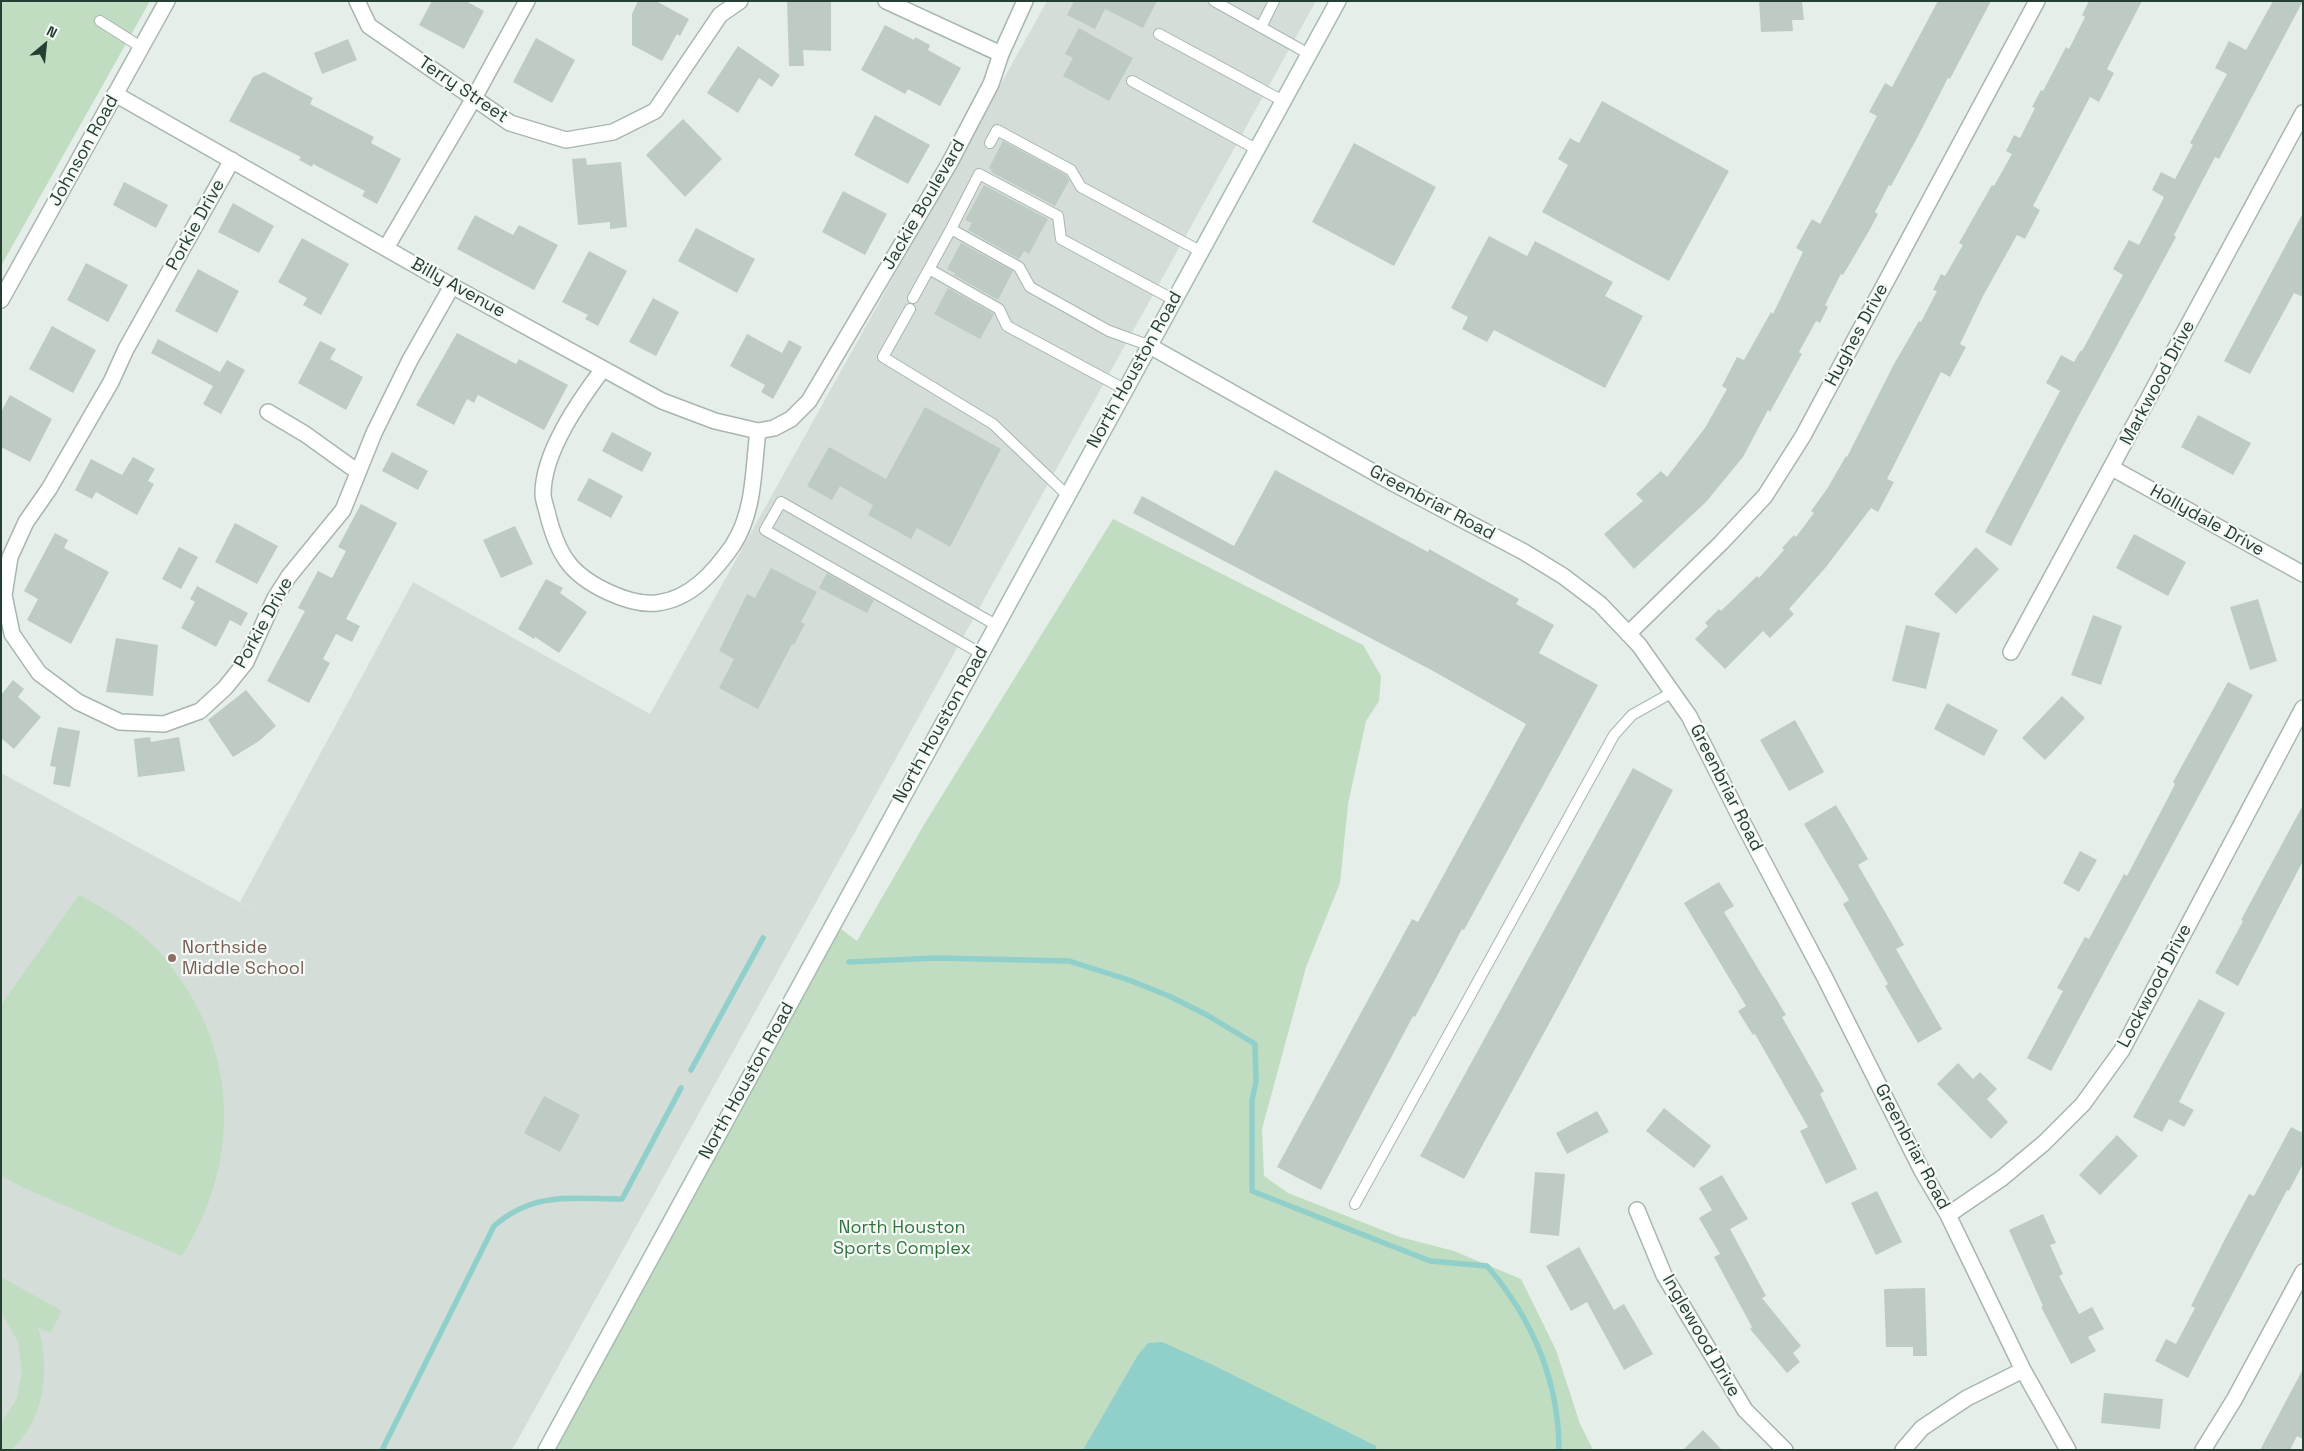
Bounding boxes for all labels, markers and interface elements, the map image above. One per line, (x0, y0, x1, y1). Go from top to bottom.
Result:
north arrow (20, 20, 70, 70)
text: N (44, 22, 60, 42)
street label: Terry Street (414, 52, 512, 128)
street label: Johnson Road (45, 92, 123, 210)
street label: Jackie Boulevard (878, 136, 970, 274)
street label: Porkie Drive (162, 176, 230, 274)
street label: Billy Avenue (407, 253, 509, 323)
street label: Hughes Drive (1821, 280, 1893, 390)
street label: North Houston Road (1083, 288, 1187, 452)
street label: Markwood Drive (2116, 317, 2200, 449)
street label: Greenbriar Road (1365, 461, 1499, 545)
street label: Hollydale Drive (2146, 481, 2268, 561)
street label: Porkie Drive (230, 574, 298, 672)
street label: North Houston Road (889, 643, 993, 807)
street label: Greenbriar Road (1685, 721, 1767, 855)
street label: Lockwood Drive (2113, 920, 2197, 1052)
place label: Northside Middle School (182, 937, 304, 980)
marker: Northside Middle School (166, 952, 178, 964)
street label: North Houston Road (695, 999, 799, 1163)
street label: Greenbriar Road (1870, 1080, 1954, 1214)
park label: North Houston Sports Complex (833, 1217, 971, 1260)
street label: Inglewood Drive (1657, 1271, 1745, 1401)

